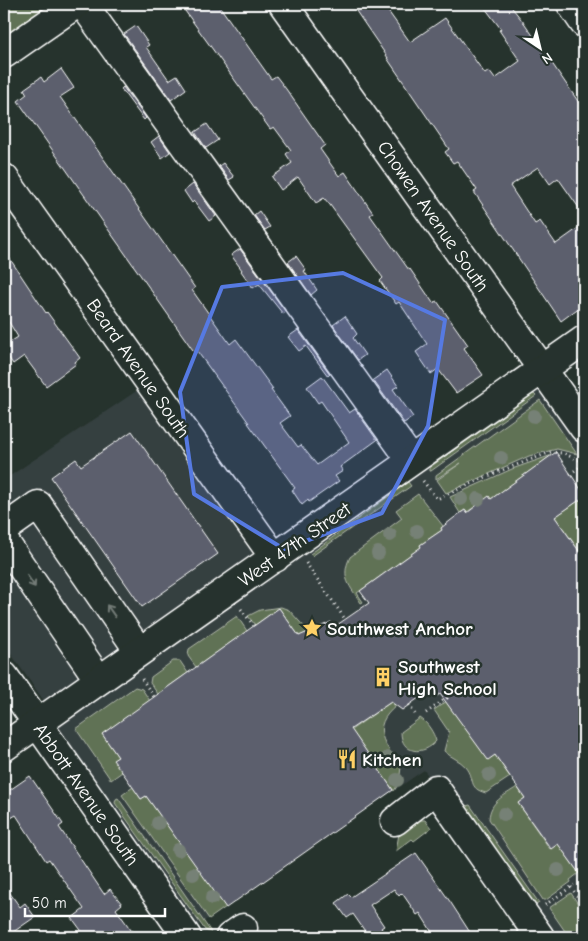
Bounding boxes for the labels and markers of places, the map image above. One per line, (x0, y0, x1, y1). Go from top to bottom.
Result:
place icon: Southwest Anchor (301, 617, 323, 639)
place label: Southwest Anchor (327, 618, 473, 640)
place label: Southwest High School (398, 656, 497, 700)
building icon: Southwest High School (372, 666, 394, 688)
restaurant icon: Kitchen (336, 748, 358, 770)
place label: Kitchen (362, 749, 422, 771)

